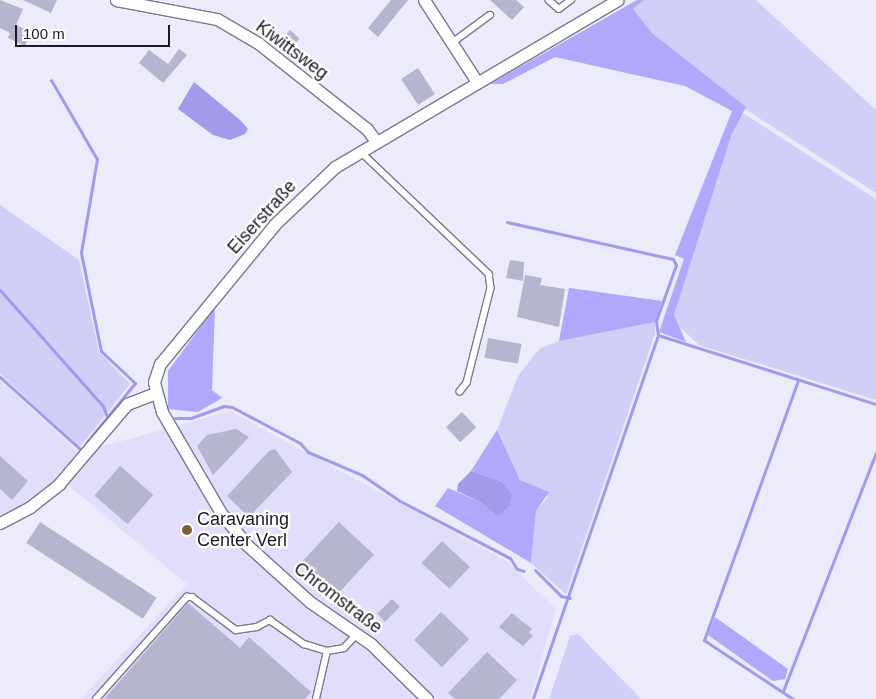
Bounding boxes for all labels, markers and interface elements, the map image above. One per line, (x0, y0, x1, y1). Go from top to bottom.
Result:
scale bar (18, 15, 172, 47)
street label: Kiwittsweg (252, 16, 332, 84)
text: 100 m (23, 25, 65, 42)
street label: Eiserstraße (223, 176, 301, 258)
place label: Caravaning Center Verl (197, 509, 289, 552)
marker: Caravaning Center Verl (181, 524, 193, 536)
street label: Chromstraße (290, 558, 386, 638)

